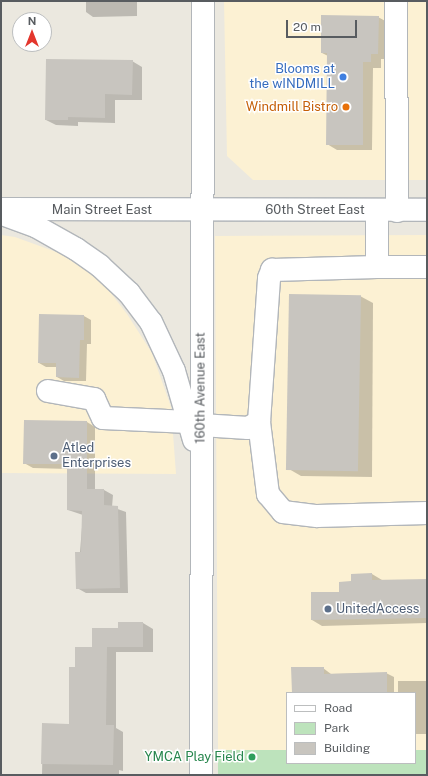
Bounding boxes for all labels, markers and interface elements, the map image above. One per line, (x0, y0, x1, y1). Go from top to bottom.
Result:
north arrow (12, 12, 52, 52)
scale bar (288, 12, 359, 38)
text: N (28, 15, 36, 27)
text: 20 m (293, 20, 321, 34)
place label: Blooms at the wINDMILL (249, 62, 335, 93)
marker: Blooms at the wINDMILL (338, 72, 348, 82)
place label: Windmill Bistro (246, 99, 338, 115)
marker: Windmill Bistro (341, 102, 351, 112)
street label: Main Street East (52, 202, 152, 218)
street label: 60th Street East (265, 202, 365, 218)
street label: 160th Avenue East (193, 332, 209, 444)
place label: Atled Enterprises (62, 441, 131, 472)
marker: Atled Enterprises (49, 451, 59, 461)
place label: UnitedAccess (336, 601, 419, 617)
marker: UnitedAccess (323, 604, 333, 614)
legend (286, 692, 416, 764)
text: Road (324, 701, 352, 715)
text: Park (324, 721, 350, 735)
text: Building (324, 741, 370, 755)
place label: YMCA Play Field (145, 749, 244, 765)
marker: YMCA Play Field (247, 752, 257, 762)

